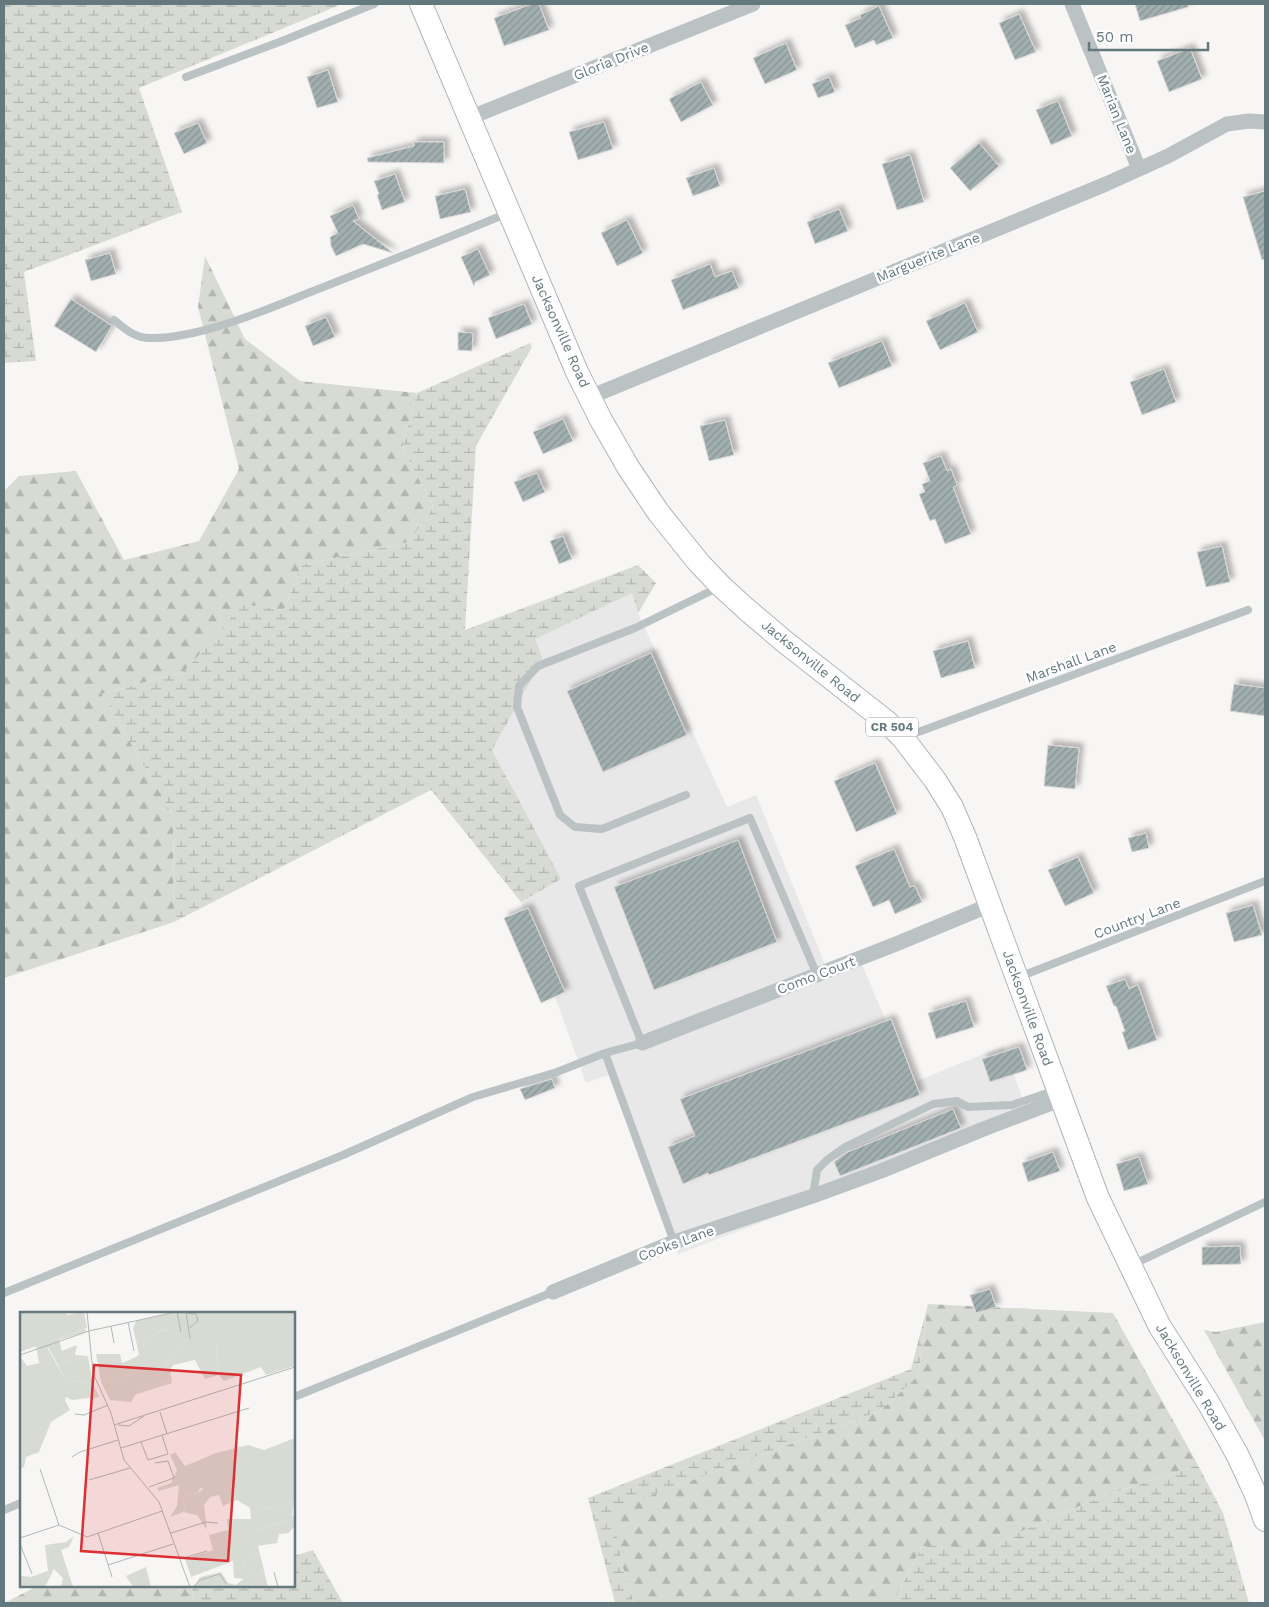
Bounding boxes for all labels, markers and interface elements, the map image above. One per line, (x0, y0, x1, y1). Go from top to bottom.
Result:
scale bar (1089, 20, 1208, 52)
text: 50 m (1096, 28, 1133, 46)
street label: Gloria Drive (571, 39, 651, 83)
street label: Marian Lane (1094, 72, 1140, 156)
street label: Marguerite Lane (874, 229, 982, 285)
street label: Jacksonville Road (529, 272, 593, 390)
street label: Jacksonville Road (759, 616, 863, 706)
street label: Marshall Lane (1024, 638, 1118, 686)
road number: CR 504 (866, 718, 918, 736)
street label: Country Lane (1091, 894, 1183, 942)
street label: Jacksonville Road (1000, 948, 1056, 1068)
street label: Como Court (775, 953, 857, 997)
street label: Cooks Lane (636, 1222, 716, 1264)
inset map (20, 1312, 295, 1587)
street label: Jacksonville Road (1153, 1321, 1229, 1433)

